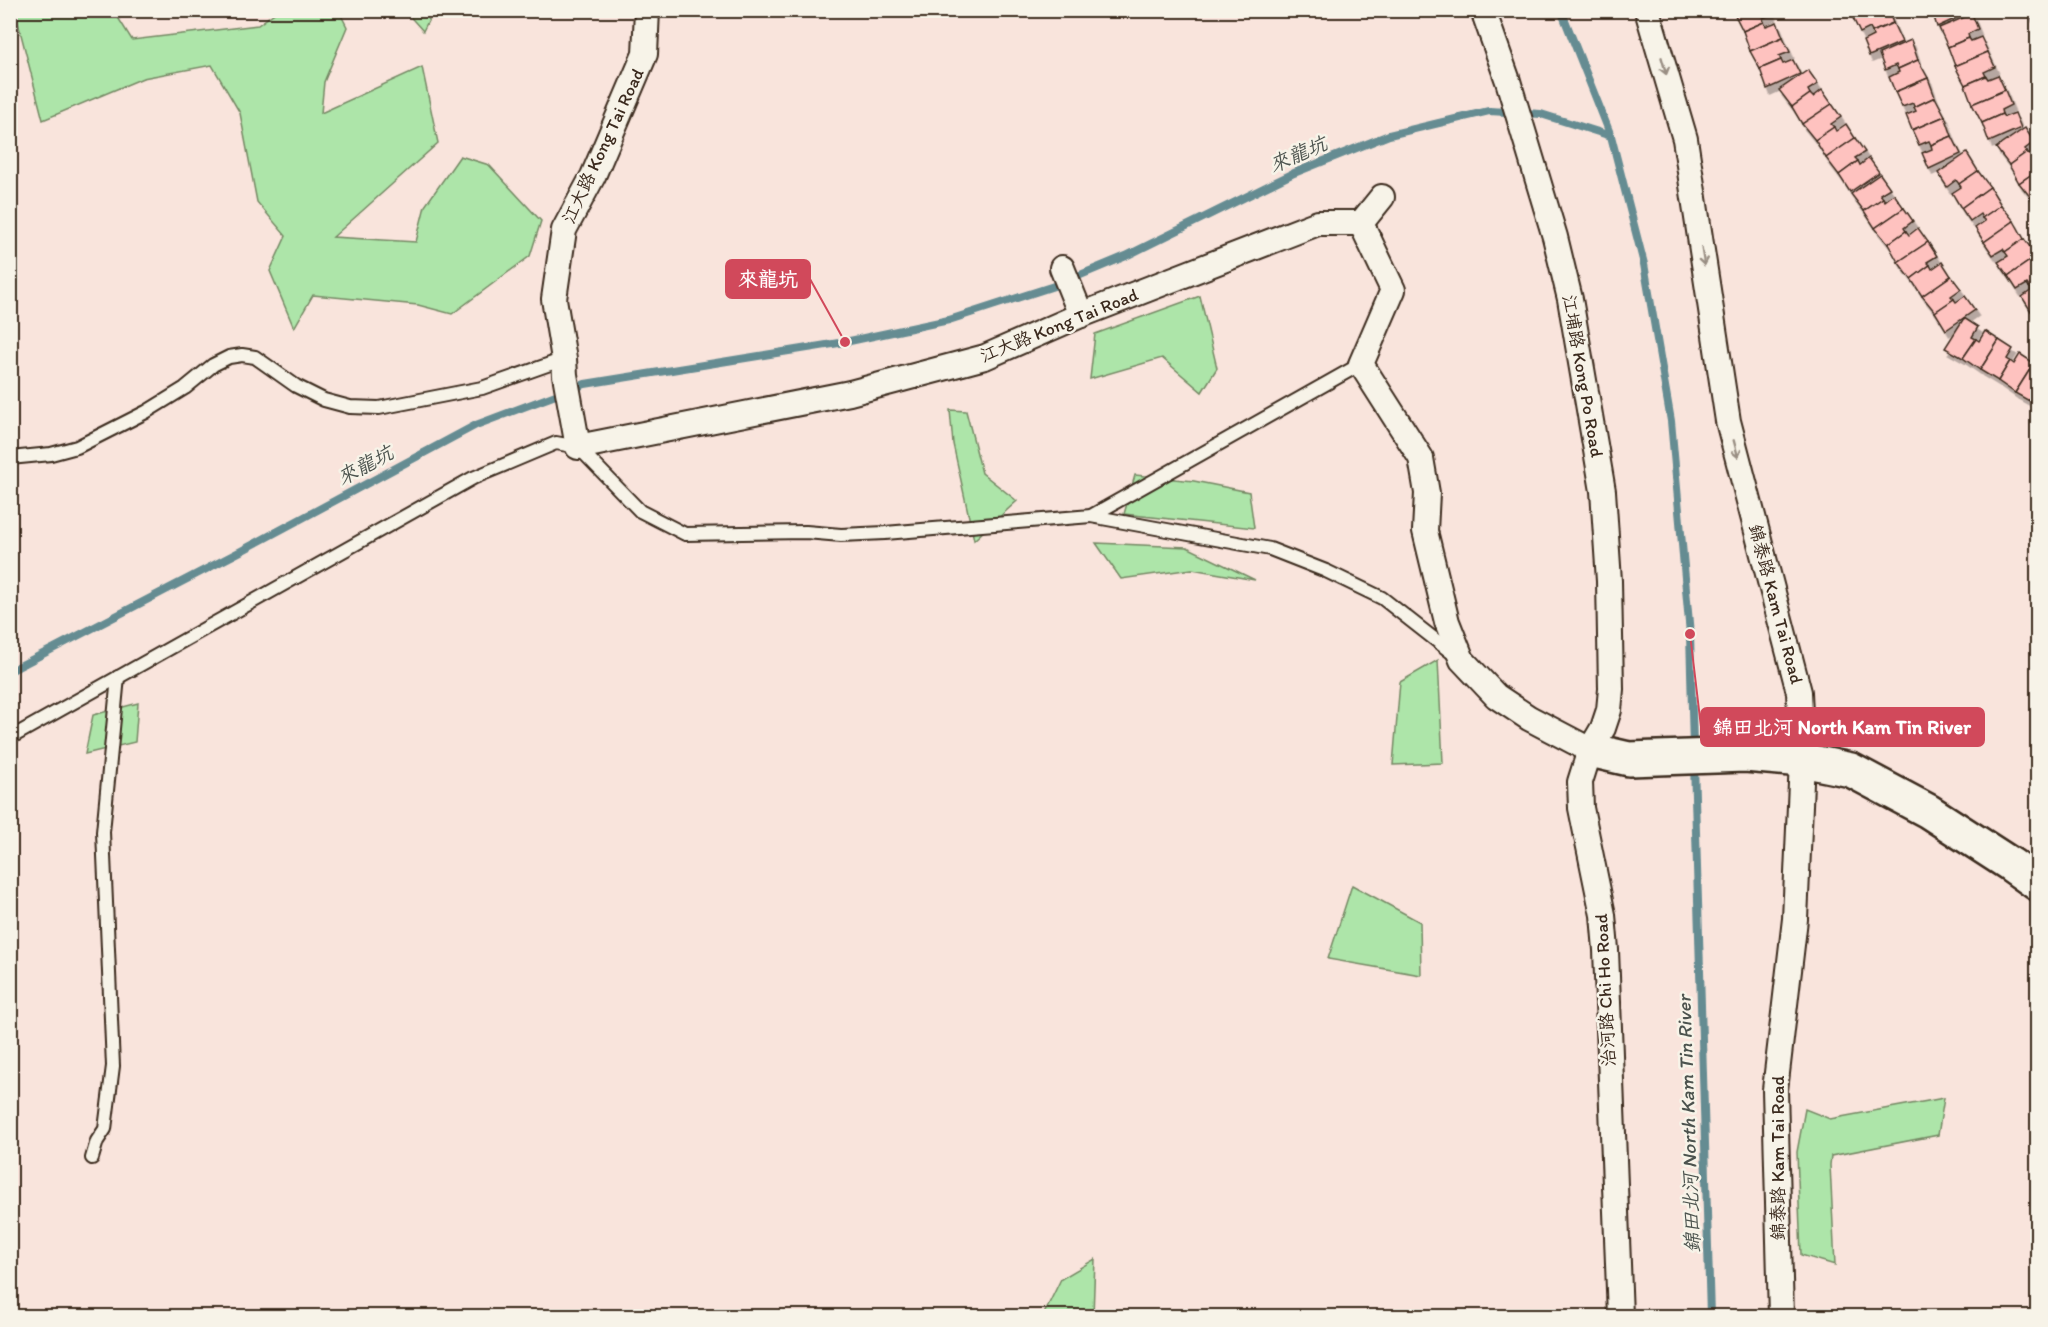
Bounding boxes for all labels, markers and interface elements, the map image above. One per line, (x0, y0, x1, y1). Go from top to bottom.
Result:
one-way arrow (1659, 56, 1670, 75)
street label: 江大路 Kong Tai Road (557, 65, 649, 227)
water label: 來龍坑 (1266, 130, 1332, 177)
one-way arrow (1698, 247, 1709, 266)
callout: 來龍坑 (726, 260, 810, 298)
text: 來龍坑 (738, 267, 798, 291)
street label: 江大路 Kong Tai Road (977, 283, 1141, 367)
street label: 江埔路 Kong Po Road (1558, 293, 1608, 459)
water label: 來龍坑 (333, 439, 399, 490)
one-way arrow (1730, 439, 1742, 458)
street label: 錦泰路 Kam Tai Road (1744, 522, 1808, 686)
callout: 錦田北河 North Kam Tin River (1701, 708, 1984, 746)
text: 錦田北河 North Kam Tin River (1713, 715, 1972, 739)
street label: 治河路 Chi Ho Road (1590, 913, 1620, 1067)
water label: 錦田北河 North Kam Tin River (1671, 993, 1704, 1253)
street label: 錦泰路 Kam Tai Road (1767, 1076, 1789, 1240)

